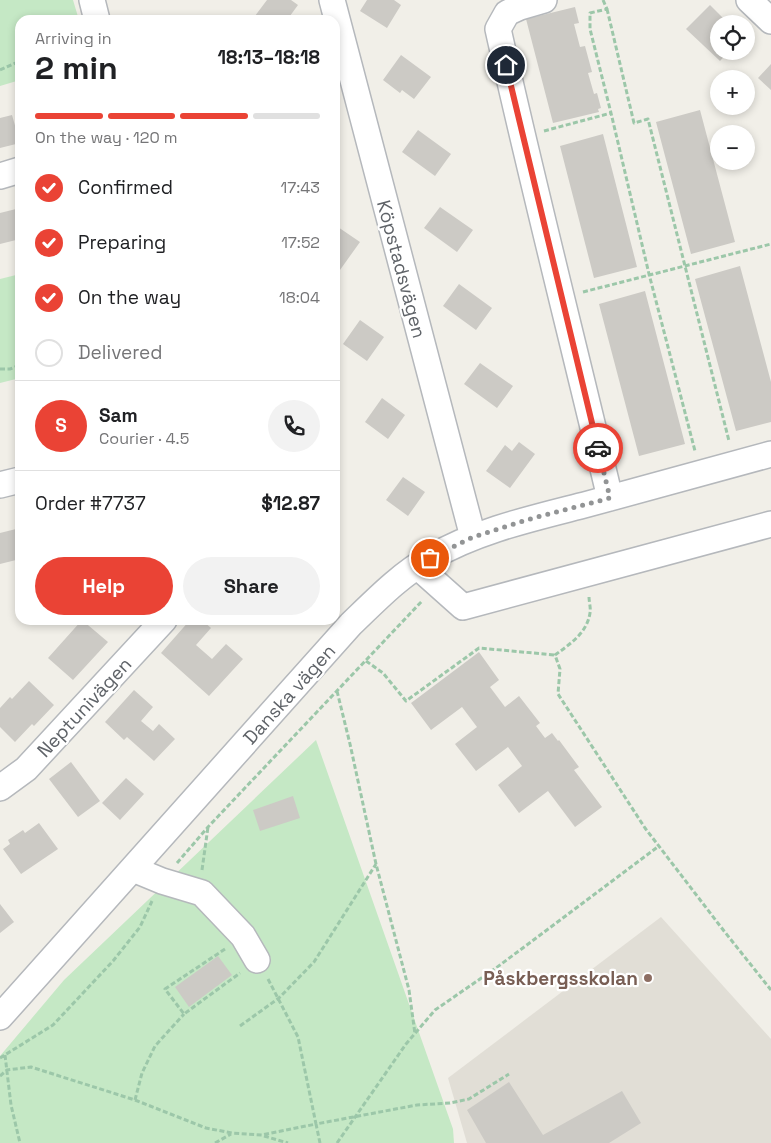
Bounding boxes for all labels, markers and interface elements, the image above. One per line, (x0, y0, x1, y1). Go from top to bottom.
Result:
map controls (710, 15, 755, 170)
button: locate (710, 15, 755, 60)
text: Arriving in (35, 28, 112, 49)
pin (485, 44, 527, 86)
text: 18:13–18:18 (217, 45, 320, 70)
text: 2 min (35, 48, 118, 88)
icon: home (492, 51, 520, 79)
button: + (710, 70, 755, 115)
button: − (710, 125, 755, 170)
text: On the way · 120 m (35, 127, 178, 148)
icon: check (35, 174, 63, 202)
text: Confirmed (78, 175, 173, 200)
text: 17:43 (281, 177, 320, 198)
street label: Köpstadsvägen (371, 197, 432, 341)
icon: check (35, 229, 63, 257)
text: Preparing (78, 230, 166, 255)
text: 17:52 (281, 232, 320, 253)
icon: check (35, 284, 63, 312)
text: On the way (78, 285, 181, 310)
text: 18:04 (279, 287, 320, 308)
text: Delivered (78, 340, 163, 365)
button: phone (268, 400, 320, 452)
text: Sam (99, 403, 138, 428)
text: S (55, 413, 67, 438)
courier (573, 423, 623, 473)
text: Courier · 4.5 (99, 428, 189, 449)
icon: car (584, 434, 612, 462)
text: Order #7737 (35, 491, 146, 516)
text: $12.87 (261, 491, 320, 516)
pin (409, 537, 451, 579)
icon: bag (416, 544, 444, 572)
button: Help (35, 557, 173, 615)
button: Share (183, 557, 320, 615)
street label: Danska vägen (238, 639, 341, 750)
street label: Neptunivägen (32, 652, 137, 763)
place label: Påskbergsskolan (483, 966, 638, 991)
marker: Påskbergsskolan (642, 972, 654, 984)

